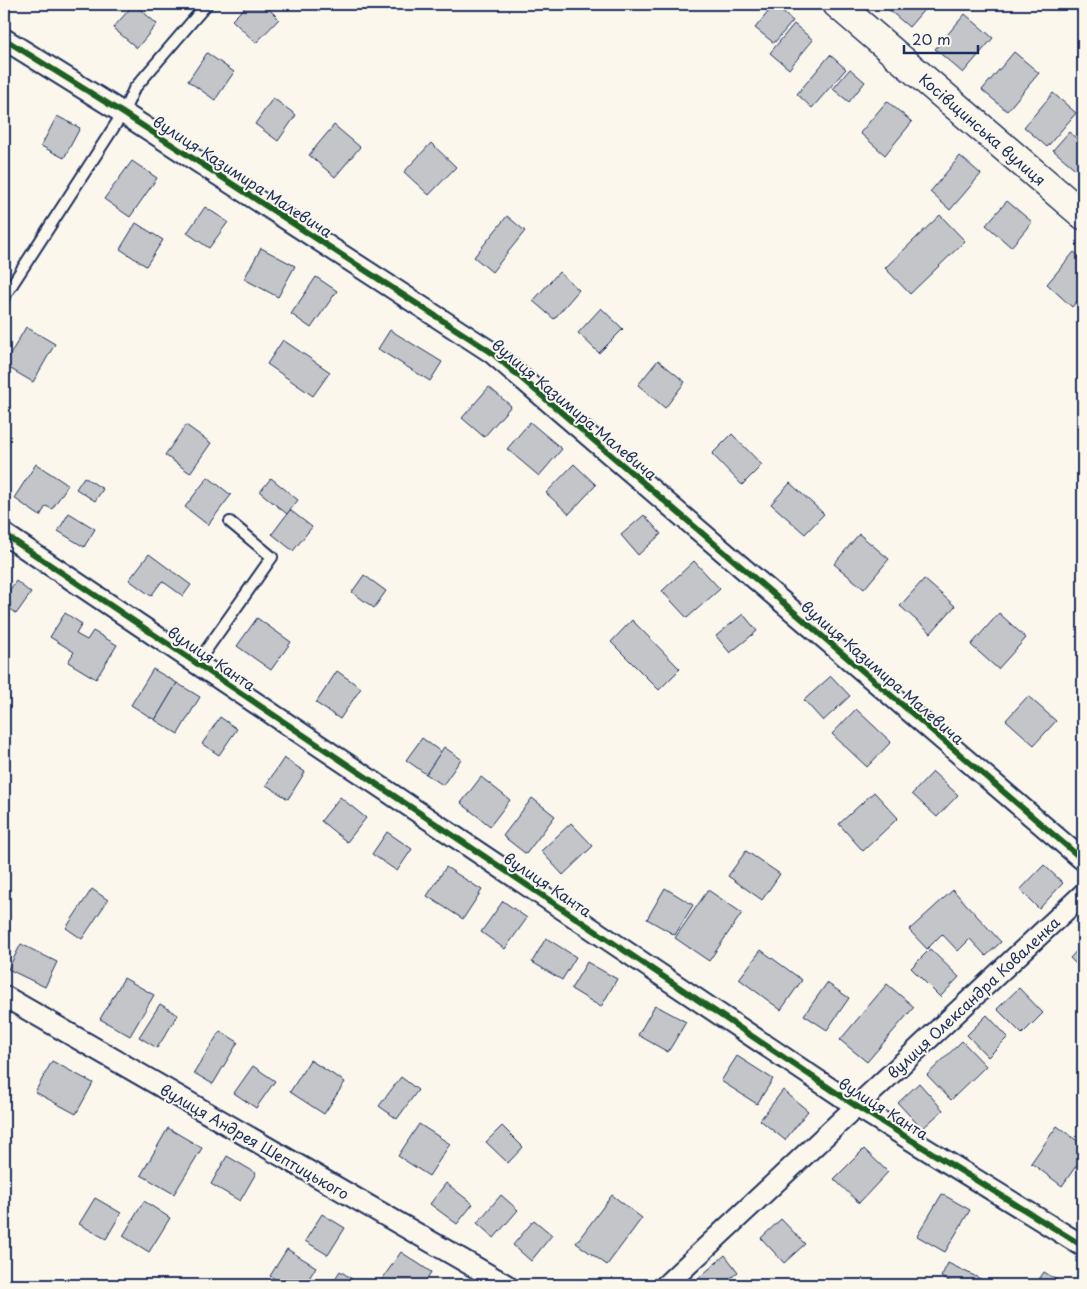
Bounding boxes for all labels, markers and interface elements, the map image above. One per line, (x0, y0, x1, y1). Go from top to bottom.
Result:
scale bar (904, 22, 978, 54)
text: 20 m (912, 27, 951, 50)
street label: Косівщинська вулиця (915, 67, 1051, 191)
street label: вулиця Казимира Малевича (149, 109, 338, 243)
street label: вулиця Казимира Малевича (487, 333, 663, 486)
street label: вулиця Казимира Малевича (796, 595, 970, 750)
street label: вулиця Канта (163, 620, 261, 696)
street label: вулиця Канта (499, 846, 597, 922)
street label: вулиця Олександра Коваленка (881, 910, 1065, 1084)
street label: вулиця Канта (835, 1071, 934, 1145)
street label: вулиця Андрея Шептицького (156, 1077, 354, 1205)

